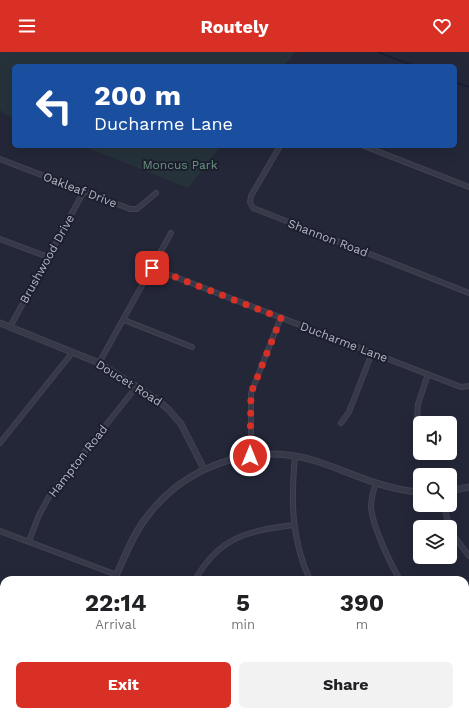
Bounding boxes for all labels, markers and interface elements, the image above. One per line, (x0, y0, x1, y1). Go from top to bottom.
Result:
icon: menu (16, 15, 38, 37)
icon: heart (431, 15, 453, 37)
text: Routely (200, 16, 269, 37)
text: 200 m (94, 79, 181, 112)
icon: left (28, 80, 80, 132)
text: Ducharme Lane (94, 113, 233, 134)
park label: Moncus Park (142, 158, 218, 172)
street label: Oakleaf Drive (41, 169, 119, 211)
street label: Brushwood Drive (17, 212, 77, 306)
street label: Shannon Road (286, 216, 370, 260)
pin (135, 251, 169, 285)
icon: arrive (141, 257, 163, 279)
street label: Ducharme Lane (298, 319, 390, 365)
street label: Doucet Road (93, 357, 165, 409)
map controls (413, 416, 457, 564)
button: sound (413, 416, 457, 460)
street label: Hampton Road (46, 422, 110, 500)
position arrow (229, 435, 271, 477)
button: search (413, 468, 457, 512)
button: layers (413, 520, 457, 564)
text: 22:14 (85, 589, 146, 617)
text: 5 (236, 589, 250, 617)
text: 390 (340, 589, 384, 617)
text: Arrival (95, 617, 136, 632)
text: min (231, 617, 255, 632)
text: m (356, 617, 368, 632)
button: Exit (16, 662, 231, 708)
button: Share (239, 662, 453, 708)

